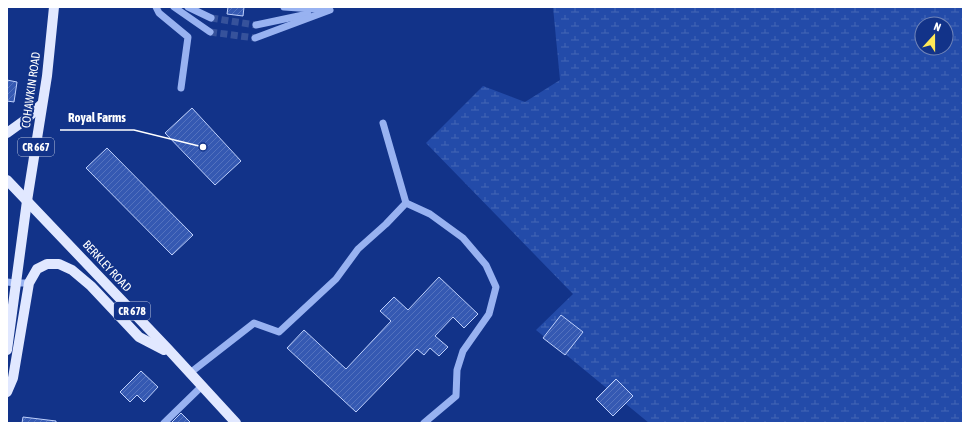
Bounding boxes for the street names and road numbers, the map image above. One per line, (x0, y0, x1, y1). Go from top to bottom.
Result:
street label: COHAWKIN ROAD (19, 51, 43, 129)
road number: CR 667 (18, 138, 54, 156)
street label: BERKLEY ROAD (80, 237, 134, 295)
road number: CR 678 (114, 302, 150, 320)

